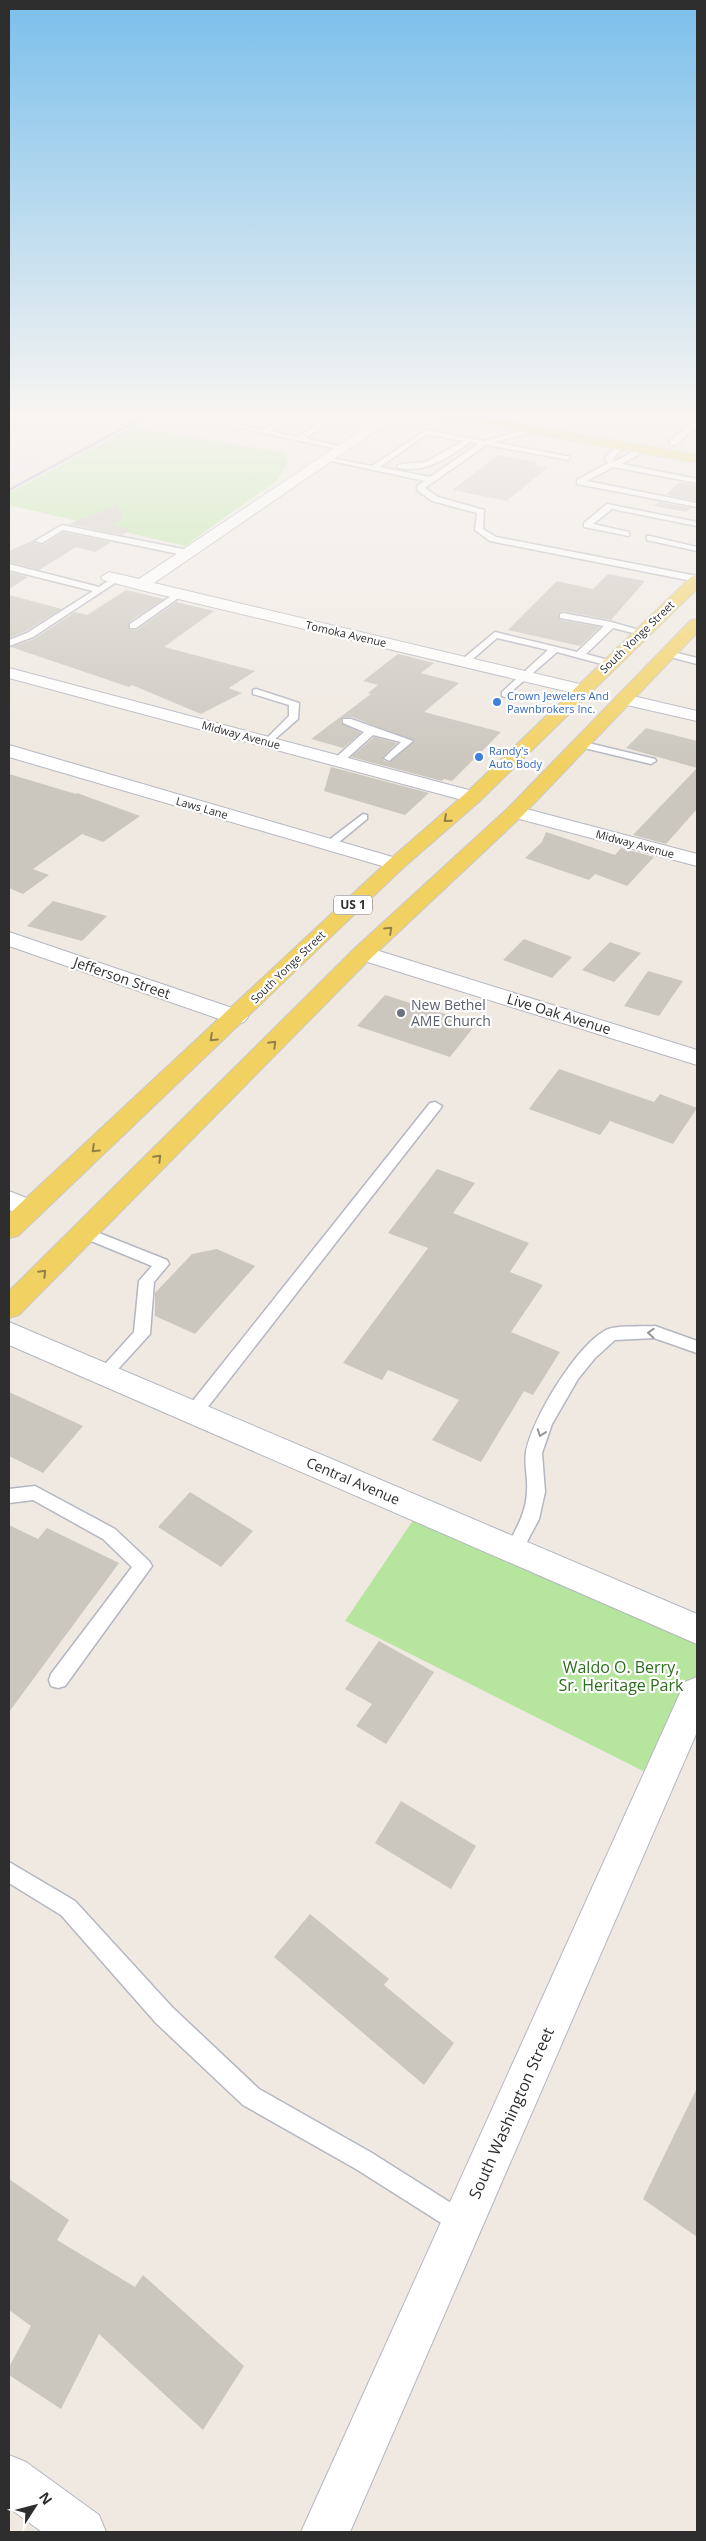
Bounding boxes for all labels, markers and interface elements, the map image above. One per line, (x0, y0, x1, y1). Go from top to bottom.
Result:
street label: South Yonge Street (596, 597, 677, 676)
street label: Tomoka Avenue (304, 617, 388, 650)
place label: Crown Jewelers And Pawnbrokers Inc. (507, 688, 609, 716)
marker: Crown Jewelers And Pawnbrokers Inc. (491, 696, 503, 708)
street label: Midway Avenue (200, 717, 282, 752)
place label: Randy's Auto Body (489, 743, 543, 771)
marker: Randy's Auto Body (473, 751, 485, 763)
street label: Laws Lane (174, 793, 230, 822)
one-way arrow (444, 814, 453, 823)
street label: Midway Avenue (594, 826, 676, 861)
road number: US 1 (334, 896, 372, 914)
street label: South Yonge Street (247, 927, 328, 1006)
one-way arrow (383, 927, 392, 936)
street label: Jefferson Street (69, 951, 173, 1003)
street label: Live Oak Avenue (505, 989, 614, 1038)
place label: New Bethel AME Church (411, 995, 491, 1030)
marker: New Bethel AME Church (395, 1007, 407, 1019)
one-way arrow (210, 1032, 219, 1041)
one-way arrow (267, 1040, 276, 1049)
one-way arrow (91, 1143, 100, 1152)
one-way arrow (152, 1155, 161, 1164)
one-way arrow (37, 1270, 46, 1279)
one-way arrow (647, 1328, 654, 1338)
one-way arrow (536, 1428, 546, 1436)
street label: Central Avenue (304, 1452, 403, 1509)
park label: Waldo O. Berry, Sr. Heritage Park (559, 1656, 684, 1696)
street label: South Washington Street (463, 2024, 559, 2202)
north arrow (10, 2481, 60, 2531)
text: N (35, 2488, 57, 2508)

